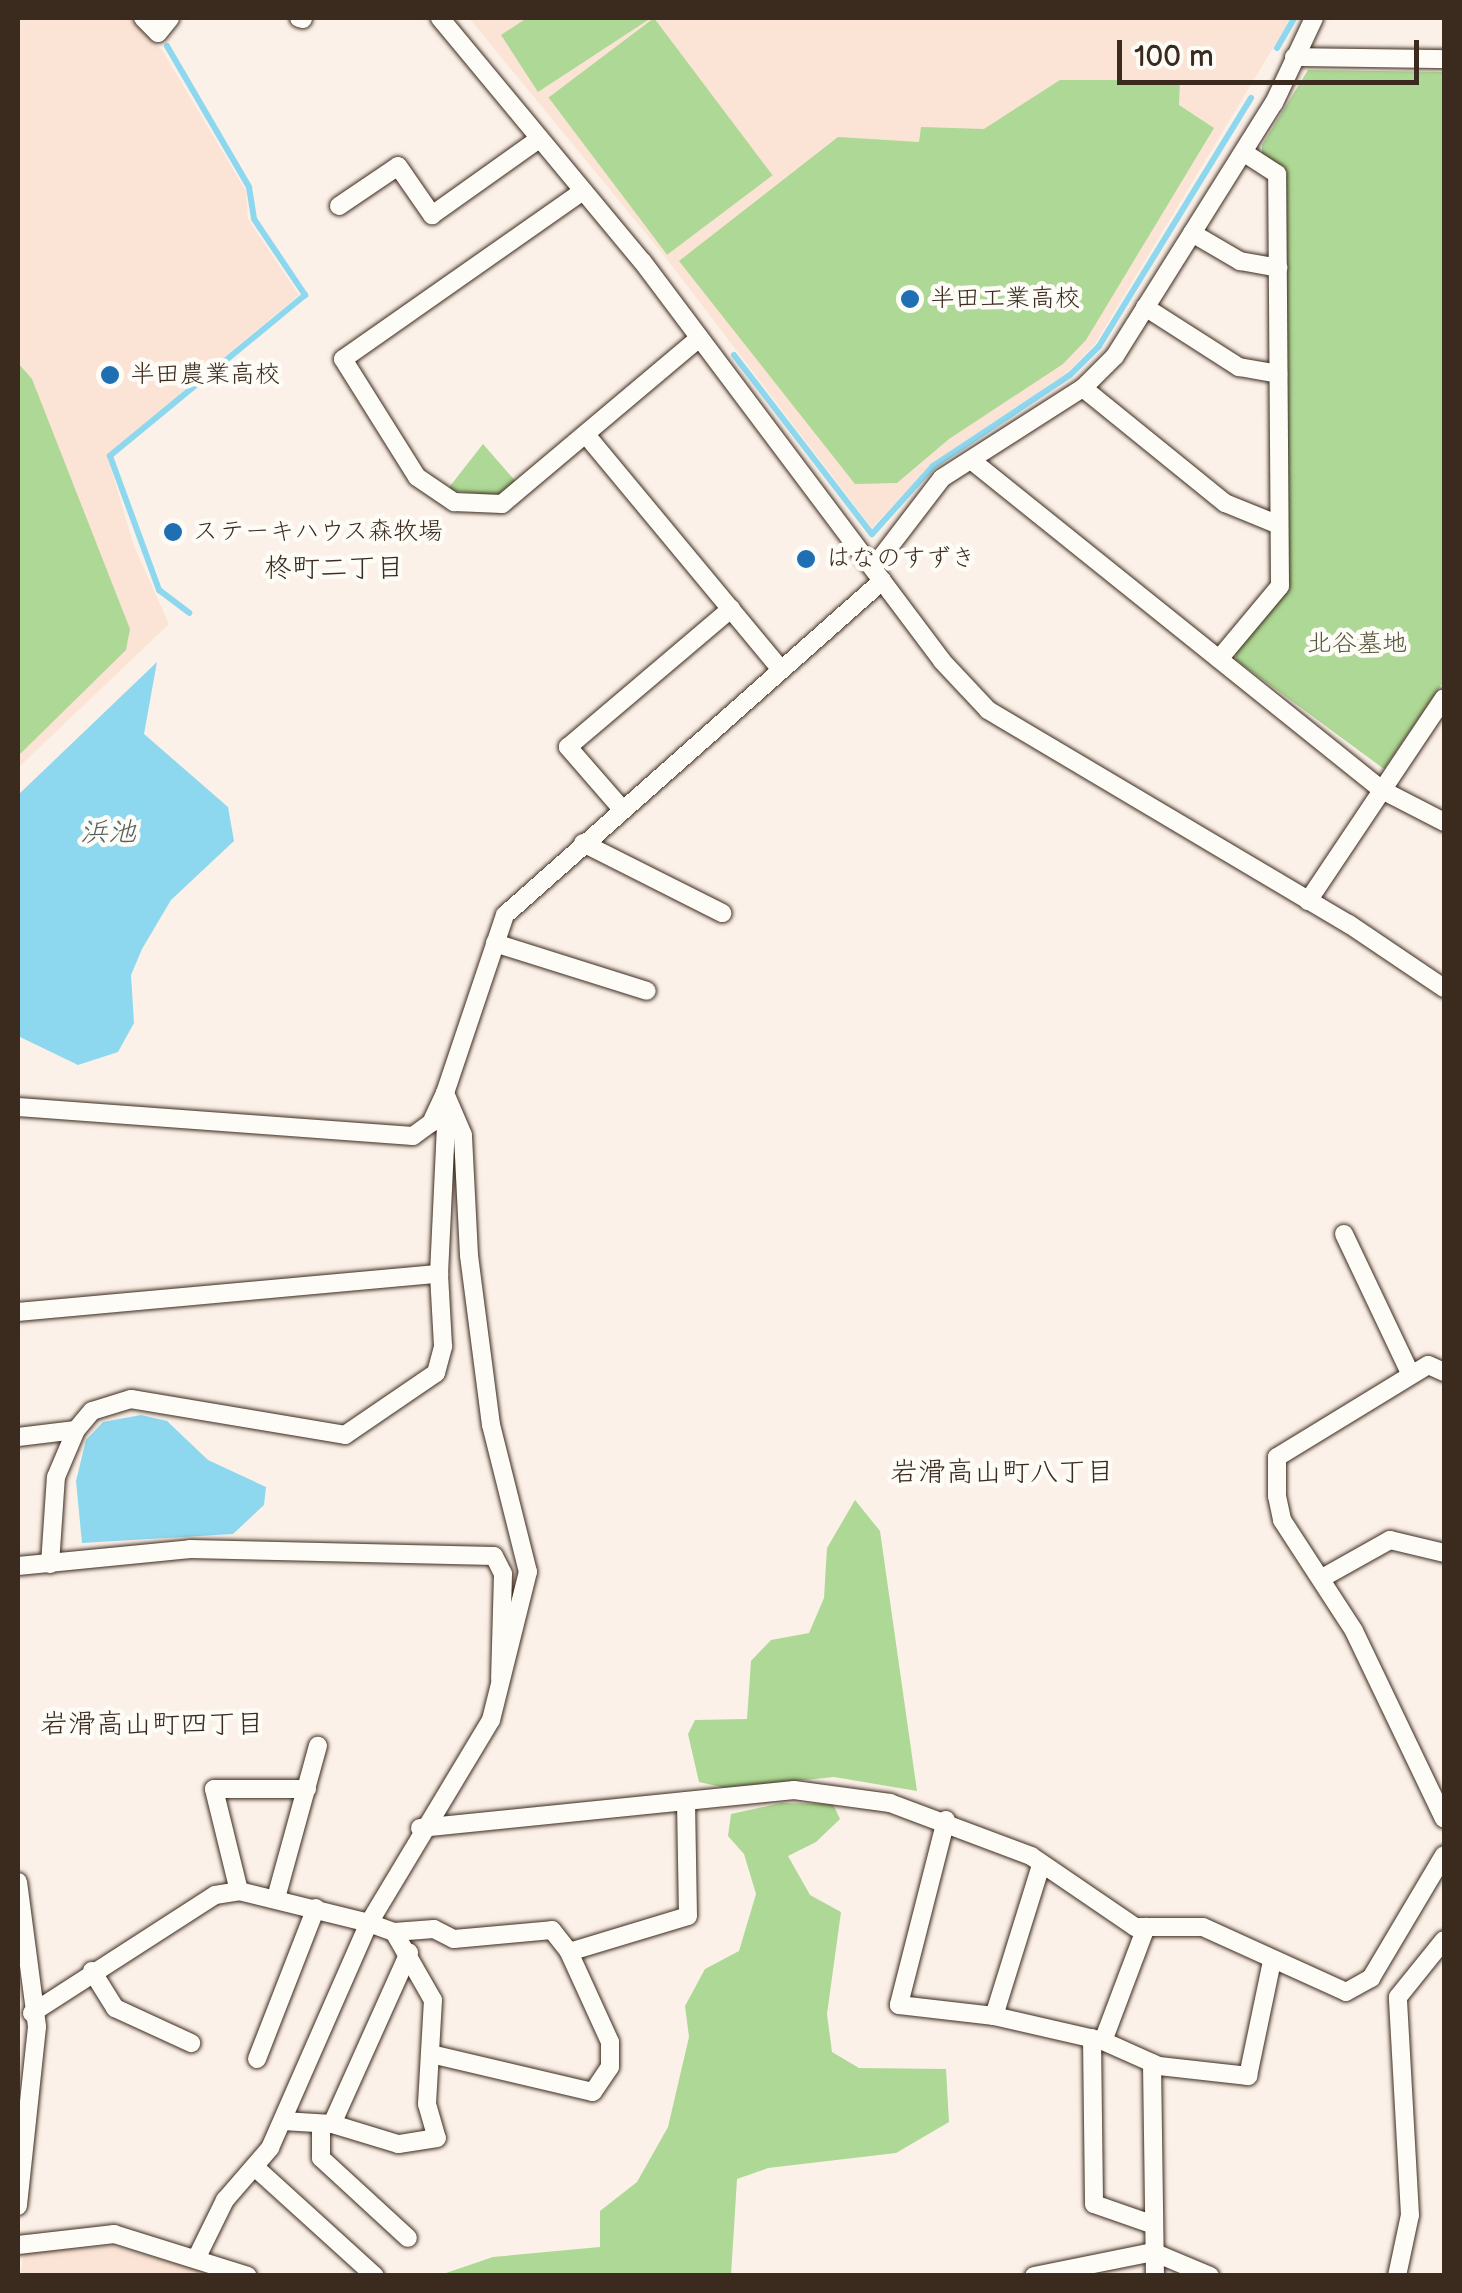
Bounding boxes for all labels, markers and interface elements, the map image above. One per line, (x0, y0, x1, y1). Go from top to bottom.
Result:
scale bar (1122, 20, 1424, 82)
text: 100 m (1134, 39, 1214, 75)
place label: 半田工業高校 (930, 284, 1080, 314)
marker: 半田工業高校 (899, 288, 921, 310)
place label: 半田農業高校 (130, 360, 280, 390)
marker: 半田農業高校 (99, 364, 121, 386)
place label: ステーキハウス森牧場 (193, 517, 443, 547)
marker: ステーキハウス森牧場 (162, 521, 184, 543)
place label: はなのすずき (826, 544, 976, 574)
marker: はなのすずき (795, 548, 817, 570)
district label: 柊町二丁目 (264, 552, 404, 586)
park label: 北谷墓地 (1307, 629, 1407, 659)
water label: 浜池 (80, 816, 136, 850)
district label: 岩滑高山町八丁目 (890, 1456, 1114, 1490)
district label: 岩滑高山町四丁目 (40, 1708, 264, 1742)

